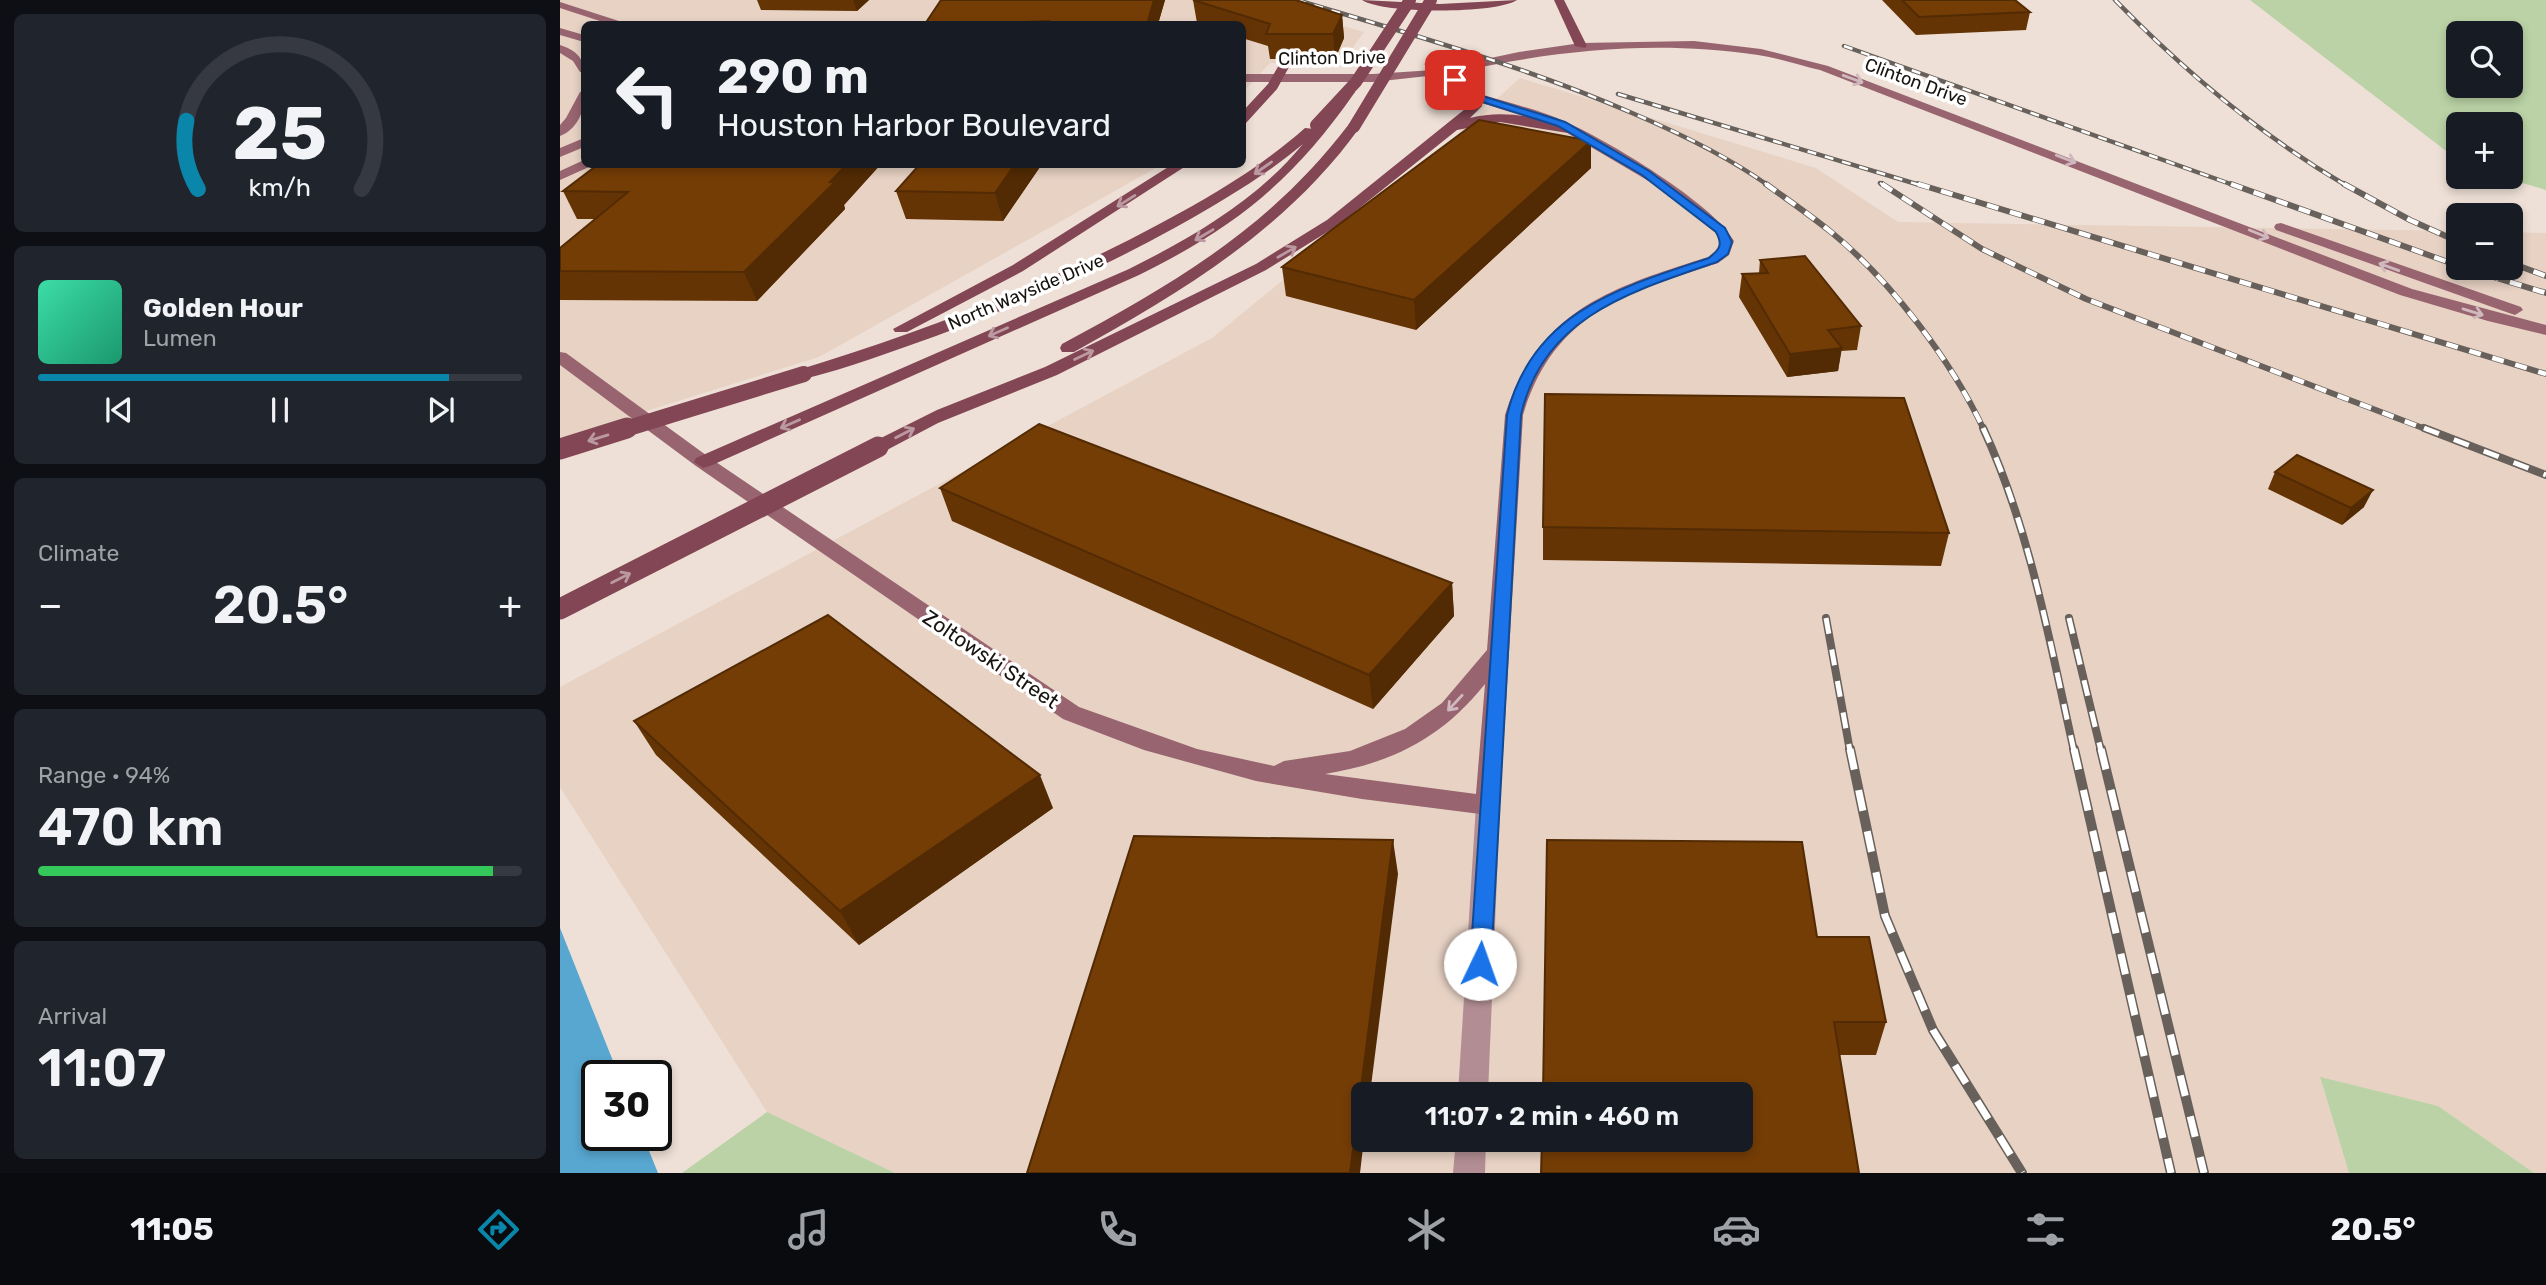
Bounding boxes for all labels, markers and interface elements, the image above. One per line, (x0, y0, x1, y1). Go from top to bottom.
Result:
map controls (2446, 21, 2523, 280)
button: search (2446, 21, 2523, 98)
street label: Clinton Drive (1278, 46, 1386, 70)
text: 290 m (717, 47, 869, 105)
icon: left (602, 49, 693, 140)
pin (1425, 50, 1485, 110)
street label: Clinton Drive (1862, 53, 1970, 111)
icon: arrive (1436, 61, 1474, 99)
one-way arrow (1841, 74, 1863, 87)
text: 25 (233, 91, 327, 177)
text: Houston Harbor Boulevard (717, 106, 1111, 144)
button: + (2446, 112, 2523, 189)
one-way arrow (2054, 154, 2076, 167)
one-way arrow (1254, 161, 1273, 175)
text: km/h (249, 173, 311, 202)
one-way arrow (1116, 195, 1136, 209)
button: − (2446, 203, 2523, 280)
one-way arrow (2248, 228, 2270, 241)
one-way arrow (1194, 229, 1214, 243)
one-way arrow (1276, 245, 1297, 258)
street label: North Wayside Drive (945, 249, 1107, 335)
one-way arrow (2379, 260, 2401, 272)
text: Golden Hour (143, 293, 303, 324)
one-way arrow (2462, 306, 2484, 319)
text: Lumen (143, 324, 217, 352)
one-way arrow (988, 326, 1009, 339)
one-way arrow (1073, 348, 1094, 361)
icon: previous (100, 391, 138, 429)
icon: pause (261, 391, 299, 429)
icon: next (422, 391, 460, 429)
one-way arrow (780, 418, 801, 431)
one-way arrow (894, 426, 915, 440)
one-way arrow (587, 432, 609, 445)
text: Climate (38, 539, 119, 567)
one-way arrow (610, 571, 631, 585)
text: 20.5° (213, 574, 348, 636)
text: − (38, 582, 63, 628)
text: + (498, 582, 522, 628)
street label: Zoltowski Street (918, 604, 1064, 714)
one-way arrow (1447, 694, 1464, 711)
text: Range · 94% (38, 761, 170, 789)
text: 470 km (38, 796, 224, 858)
position arrow (1443, 927, 1517, 1001)
text: Arrival (38, 1002, 107, 1030)
text: 11:07 (38, 1037, 166, 1099)
speed limit sign: 30 (581, 1060, 672, 1151)
text: 11:07 · 2 min · 460 m (1425, 1101, 1679, 1132)
icon: directions (474, 1205, 523, 1254)
icon: music (784, 1205, 833, 1254)
icon: phone (1093, 1205, 1142, 1254)
icon: climate (1402, 1205, 1451, 1254)
icon: car (1712, 1205, 1761, 1254)
icon: filters (2021, 1205, 2070, 1254)
text: 11:05 (130, 1210, 214, 1248)
text: 20.5° (2331, 1210, 2416, 1248)

